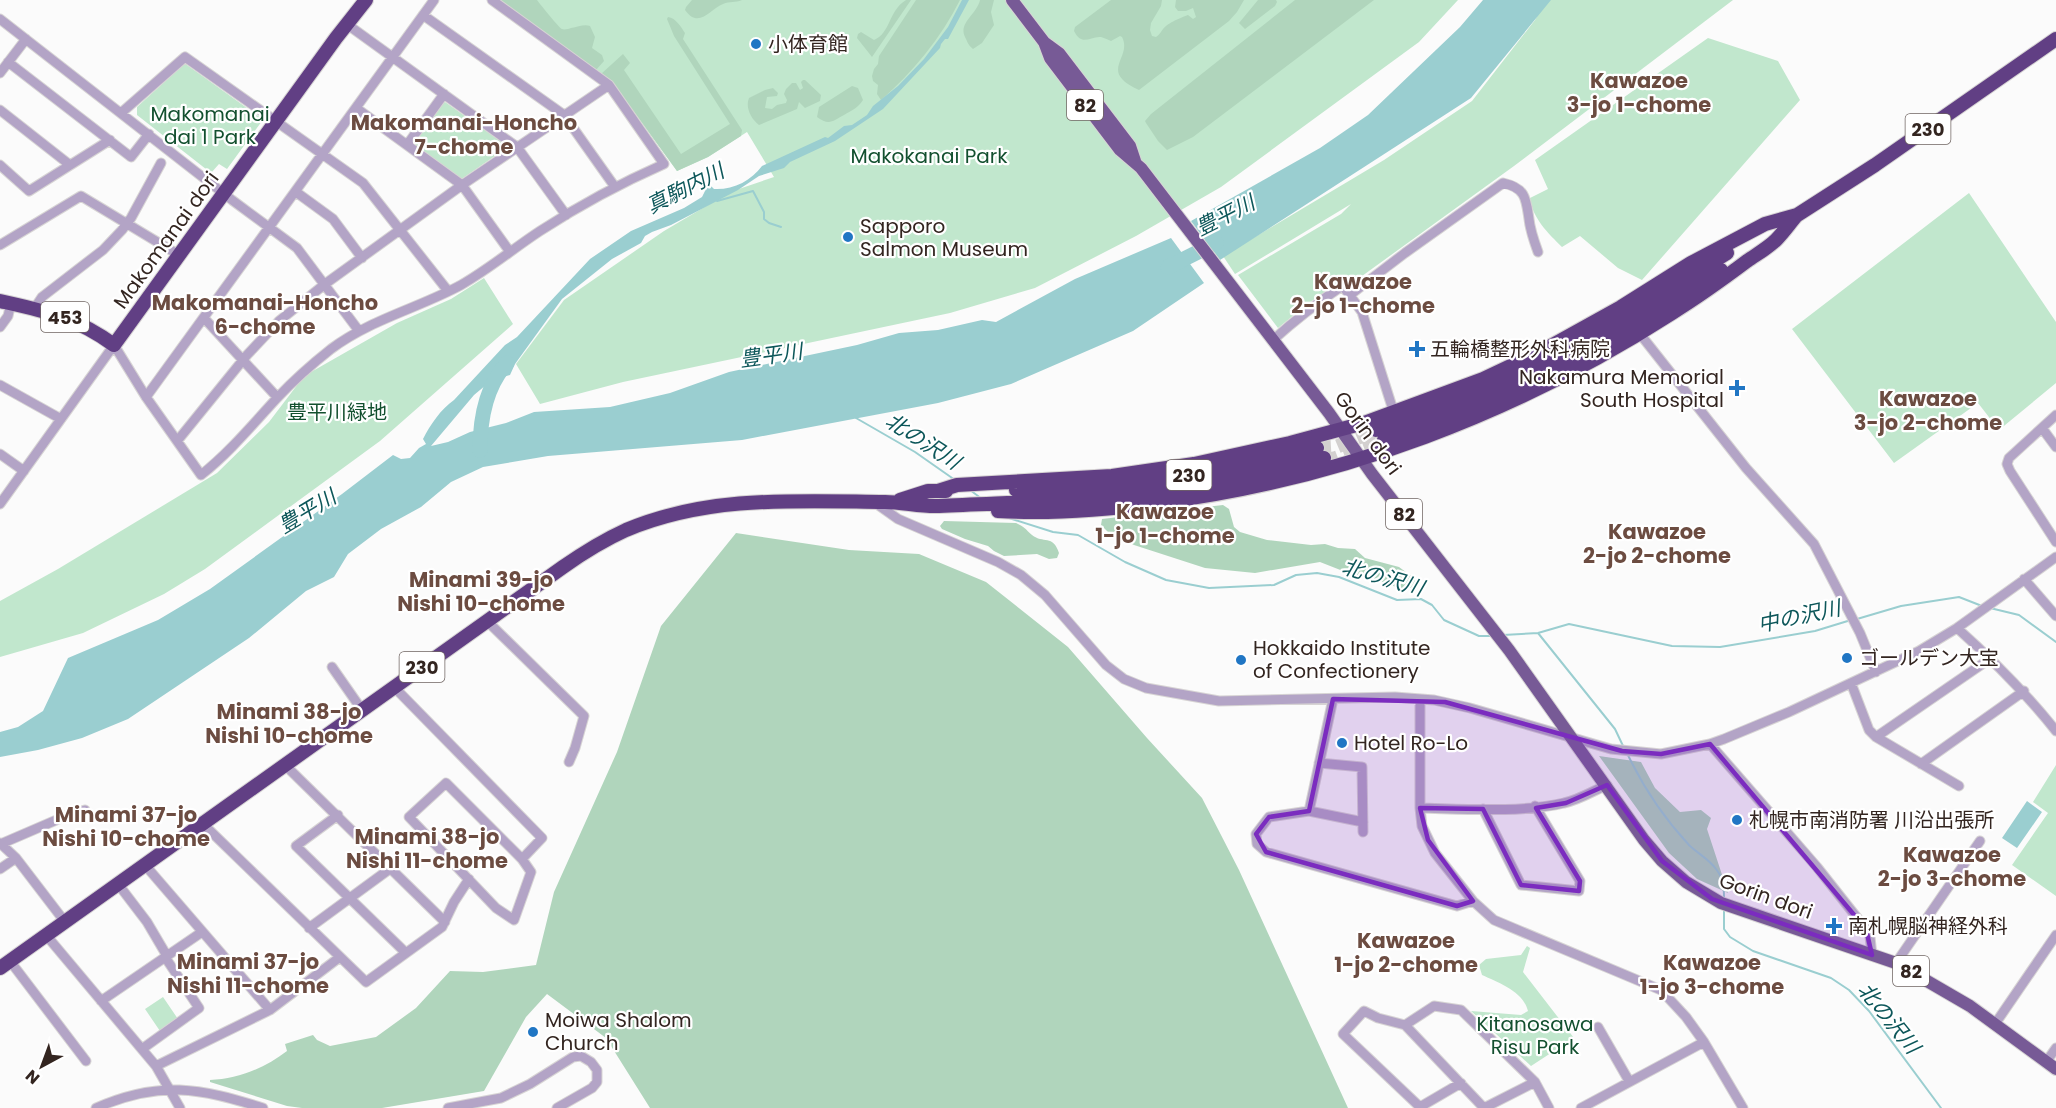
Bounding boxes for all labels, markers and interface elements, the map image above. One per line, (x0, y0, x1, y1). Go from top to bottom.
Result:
place label: 小体育館 (768, 30, 848, 58)
marker: 小体育館 (749, 37, 763, 51)
district label: Kawazoe 3-jo 1-chome (1567, 66, 1711, 119)
road number: 82 (1067, 90, 1103, 120)
park label: Makomanai dai 1 Park (150, 100, 270, 151)
district label: Makomanai-Honcho 7-chome (351, 108, 577, 161)
road number: 230 (1906, 114, 1950, 144)
park label: Makokanai Park (850, 142, 1008, 170)
water label: 真駒内川 (641, 155, 731, 220)
street label: Makomanai dori (107, 166, 225, 314)
water label: 豊平川 (1190, 187, 1261, 242)
place label: Sapporo Salmon Museum (860, 212, 1028, 263)
marker: Sapporo Salmon Museum (841, 230, 855, 244)
district label: Kawazoe 2-jo 1-chome (1291, 267, 1435, 320)
district label: Makomanai-Honcho 6-chome (152, 288, 378, 341)
road number: 453 (41, 302, 89, 332)
place label: 五輪橋整形外科病院 (1430, 335, 1610, 363)
water label: 豊平川 (738, 336, 806, 374)
marker: 五輪橋整形外科病院 (1408, 340, 1426, 358)
place label: Nakamura Memorial South Hospital (1519, 363, 1724, 414)
marker: Nakamura Memorial South Hospital (1728, 379, 1746, 397)
district label: Kawazoe 3-jo 2-chome (1854, 384, 2002, 437)
street label: Gorin dori (1328, 385, 1408, 481)
park label: 豊平川緑地 (287, 398, 387, 426)
water label: 北の沢川 (880, 406, 968, 477)
road number: 230 (1166, 460, 1212, 490)
water label: 豊平川 (273, 481, 343, 540)
district label: Kawazoe 1-jo 1-chome (1095, 497, 1235, 550)
road number: 82 (1386, 499, 1422, 529)
district label: Kawazoe 2-jo 2-chome (1583, 517, 1731, 570)
water label: 北の沢川 (1339, 551, 1429, 603)
district label: Minami 39-jo Nishi 10-chome (397, 565, 565, 618)
water label: 中の沢川 (1755, 593, 1845, 639)
place label: Hokkaido Institute of Confectionery (1253, 634, 1430, 685)
place label: ゴールデン大宝 (1859, 644, 1999, 672)
marker: ゴールデン大宝 (1840, 651, 1854, 665)
road number: 230 (400, 652, 444, 682)
marker: Hokkaido Institute of Confectionery (1234, 653, 1248, 667)
district label: Minami 38-jo Nishi 10-chome (205, 697, 373, 750)
place label: Hotel Ro-Lo (1354, 729, 1468, 757)
marker: Hotel Ro-Lo (1335, 736, 1349, 750)
district label: Minami 37-jo Nishi 10-chome (42, 800, 210, 853)
place label: 札幌市南消防署 川沿出張所 (1749, 806, 1994, 834)
marker: 札幌市南消防署 川沿出張所 (1730, 813, 1744, 827)
district label: Minami 38-jo Nishi 11-chome (346, 822, 508, 875)
district label: Kawazoe 2-jo 3-chome (1878, 840, 2026, 893)
street label: Gorin dori (1715, 866, 1817, 926)
place label: 南札幌脳神経外科 (1848, 912, 2008, 940)
marker: 南札幌脳神経外科 (1825, 917, 1843, 935)
district label: Kawazoe 1-jo 2-chome (1334, 926, 1478, 979)
district label: Minami 37-jo Nishi 11-chome (167, 947, 329, 1000)
district label: Kawazoe 1-jo 3-chome (1640, 948, 1784, 1001)
road number: 82 (1893, 956, 1929, 986)
water label: 北の沢川 (1851, 976, 1928, 1061)
place label: Moiwa Shalom Church (545, 1006, 692, 1057)
park label: Kitanosawa Risu Park (1476, 1010, 1594, 1061)
marker: Moiwa Shalom Church (526, 1025, 540, 1039)
north arrow (12, 1036, 72, 1096)
text: N (20, 1064, 45, 1090)

